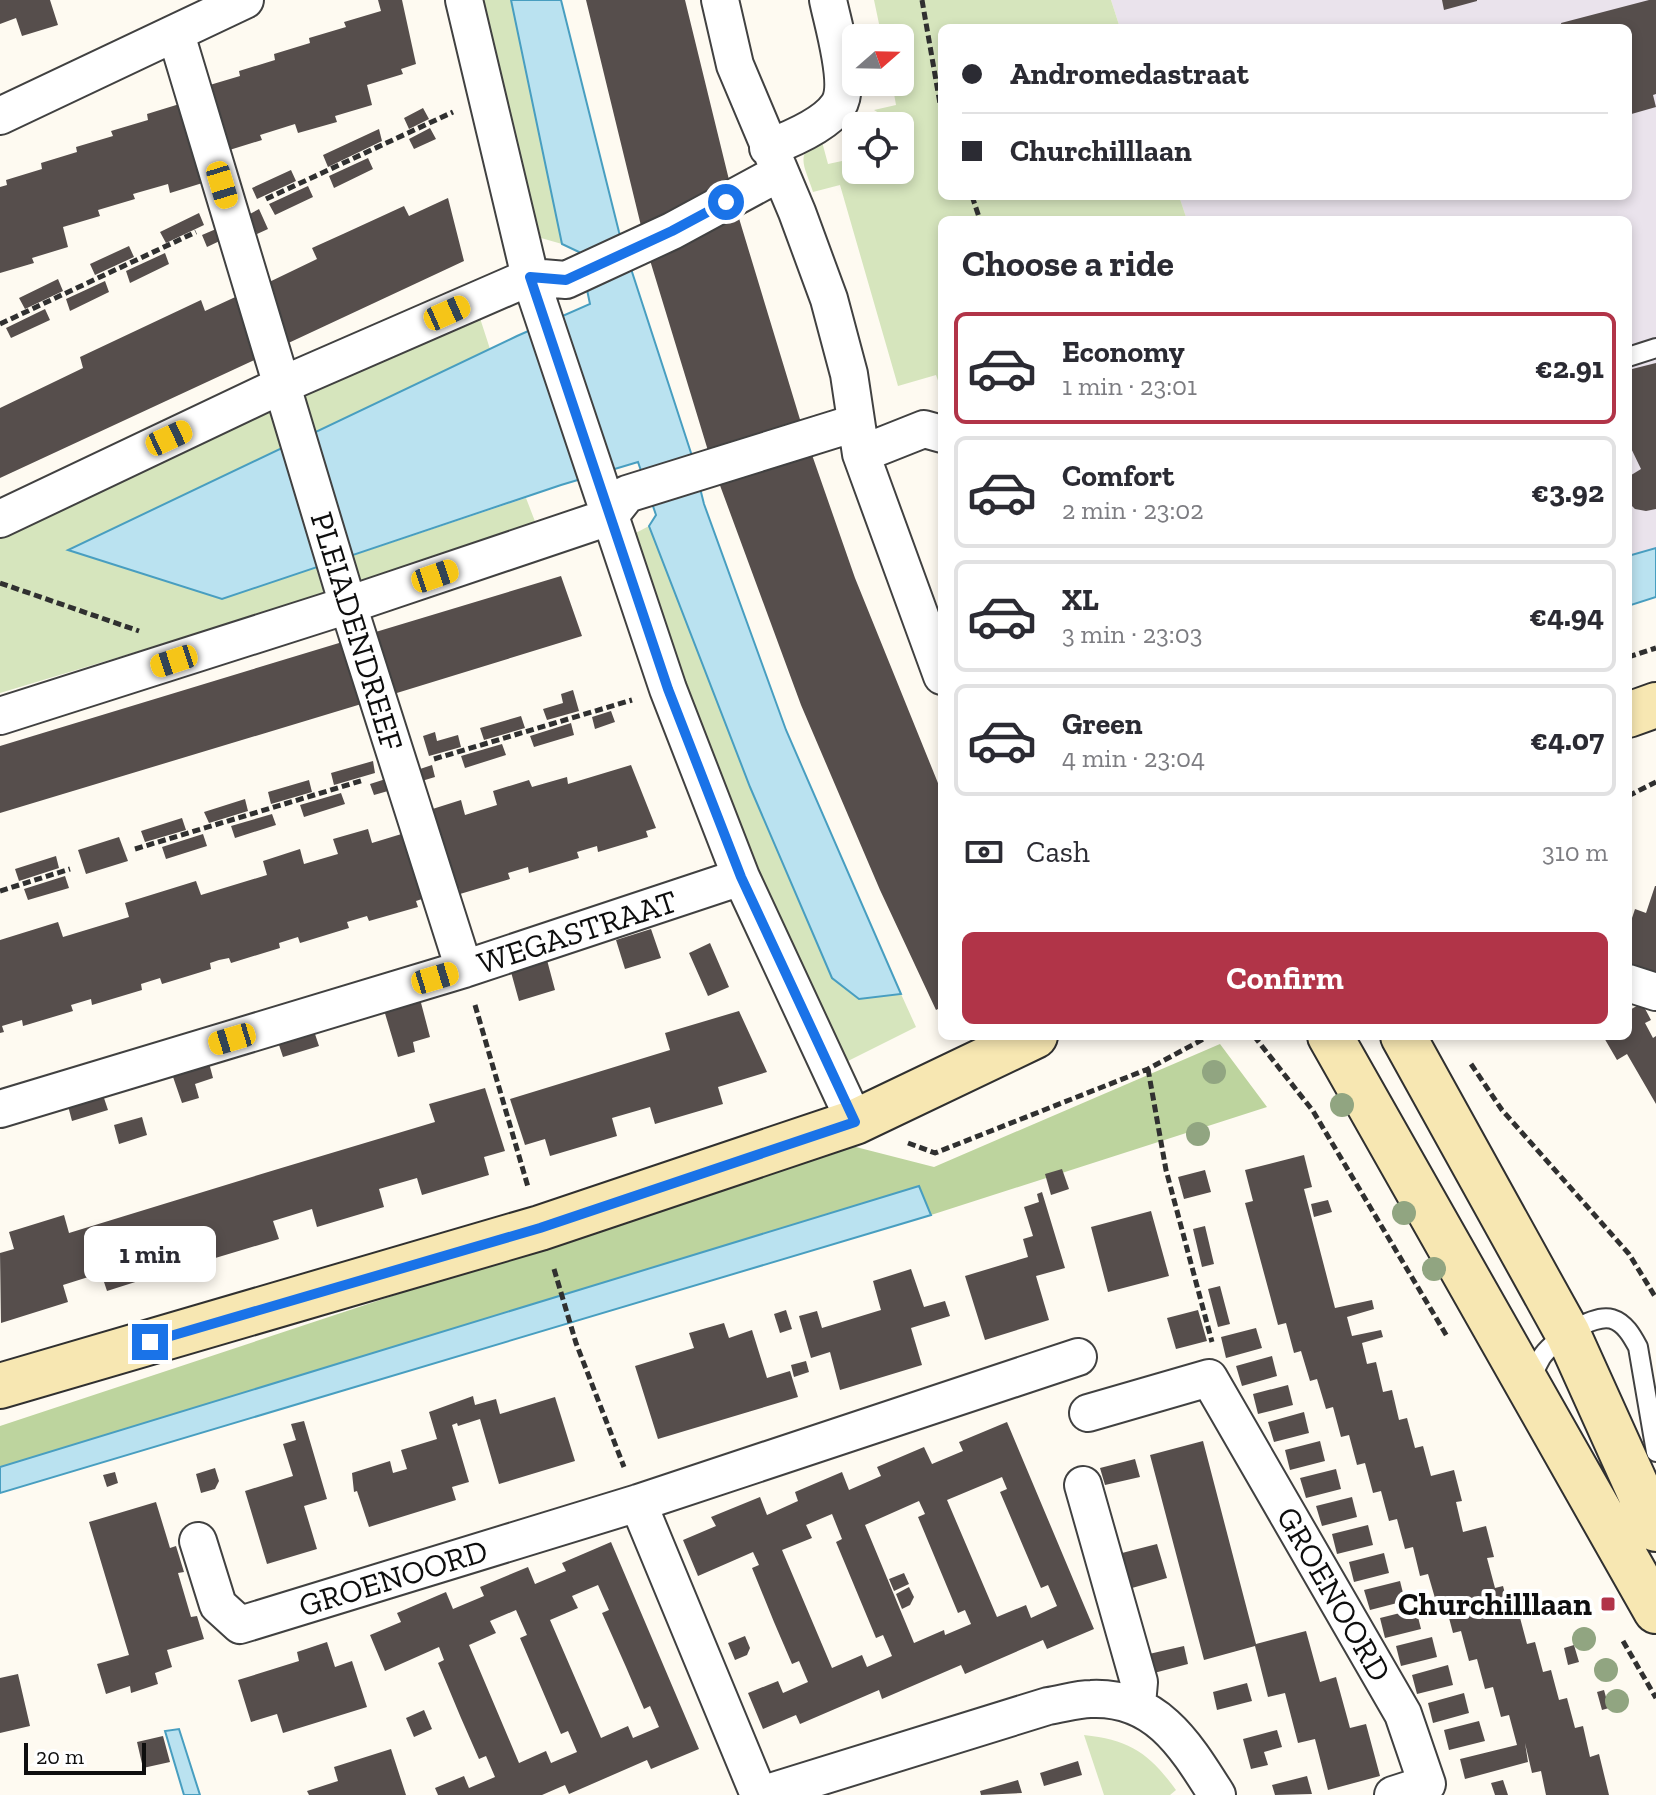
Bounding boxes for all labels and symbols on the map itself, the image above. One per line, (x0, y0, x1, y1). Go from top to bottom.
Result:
north arrow (842, 24, 914, 96)
car (204, 159, 240, 211)
route start (708, 184, 744, 220)
car (420, 292, 474, 334)
car (142, 417, 196, 459)
street label: PLEIADENDREEF (303, 507, 411, 755)
car (408, 557, 462, 595)
car (147, 642, 201, 680)
street label: WEGASTRAAT (472, 882, 682, 982)
car (409, 960, 461, 996)
car (206, 1021, 258, 1057)
callout: 1 min (84, 1226, 216, 1282)
route end (132, 1324, 168, 1360)
street label: GROENOORD (1269, 1500, 1399, 1688)
street label: GROENOORD (294, 1531, 492, 1625)
place label: Churchilllaan (1398, 1585, 1592, 1623)
marker: Churchilllaan (1599, 1595, 1617, 1613)
scale bar (24, 1739, 146, 1775)

